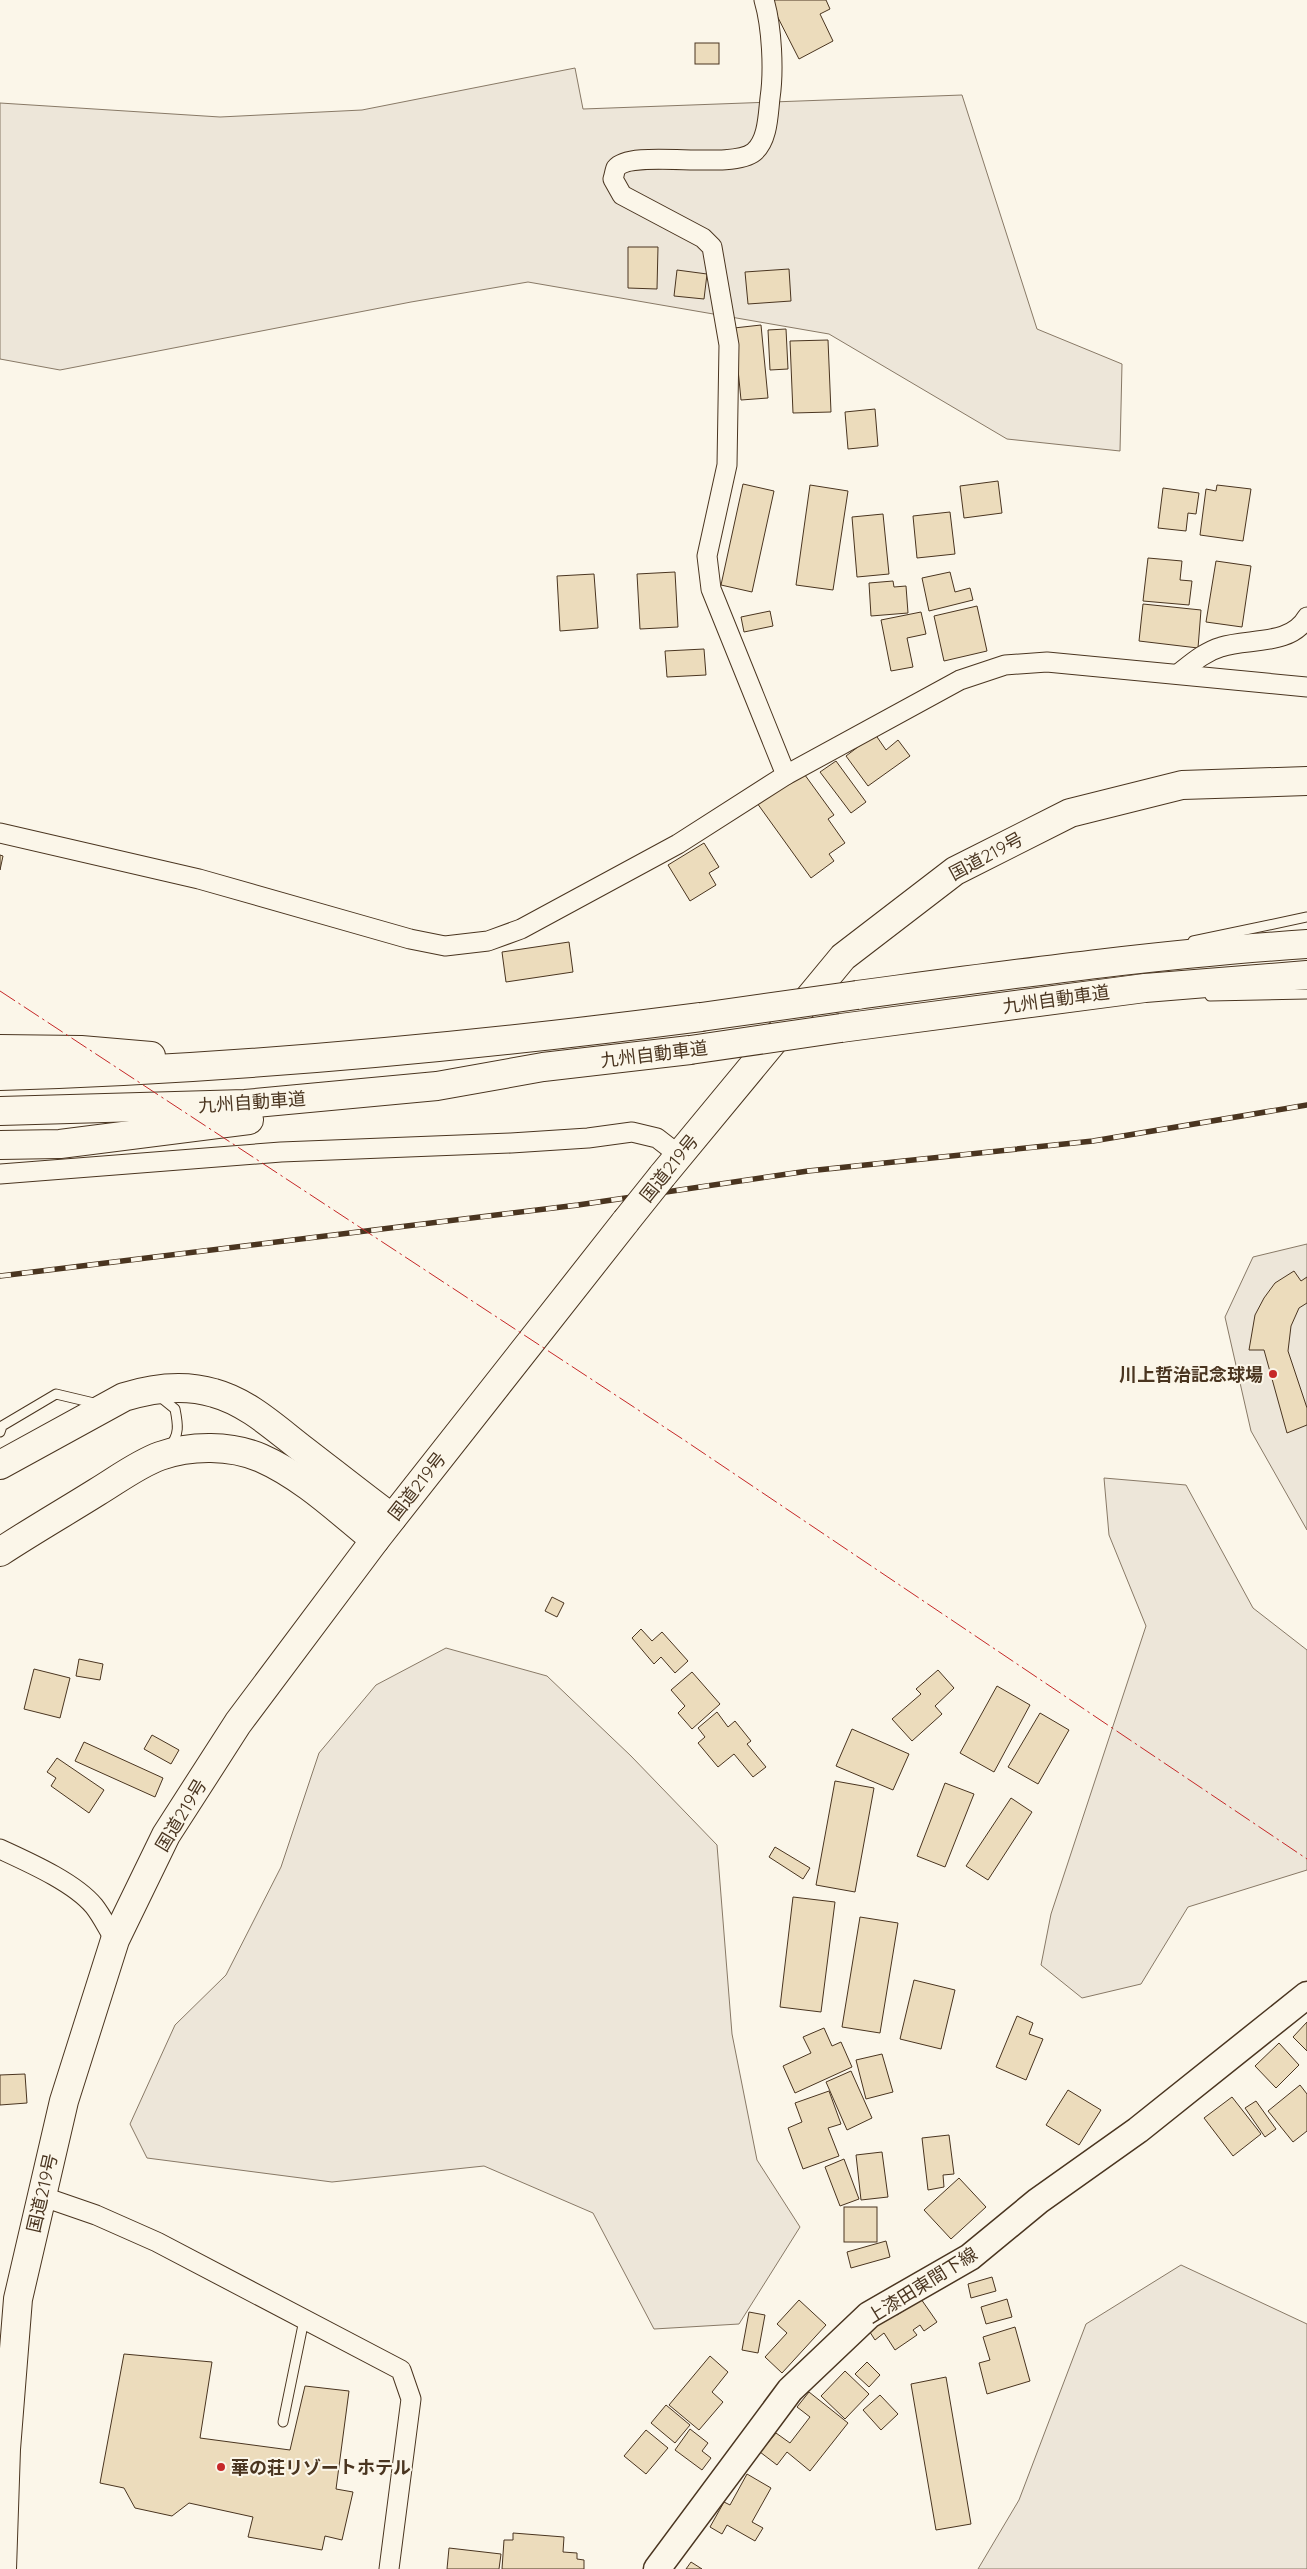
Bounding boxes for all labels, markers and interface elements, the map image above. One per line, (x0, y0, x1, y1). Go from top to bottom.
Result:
street label: 国道219号 (945, 827, 1027, 885)
street label: 九州自動車道 (1001, 980, 1111, 1018)
street label: 九州自動車道 (599, 1036, 709, 1072)
street label: 九州自動車道 (197, 1087, 307, 1117)
street label: 国道219号 (635, 1129, 703, 1207)
place label: 川上哲治記念球場 (1119, 1363, 1263, 1386)
marker: 川上哲治記念球場 (1267, 1368, 1279, 1380)
street label: 国道219号 (383, 1447, 451, 1525)
street label: 国道219号 (150, 1774, 212, 1856)
street label: 国道219号 (22, 2151, 62, 2235)
street label: 上漆田東間下線 (862, 2242, 982, 2328)
place label: 華の荘リゾートホテル (231, 2456, 411, 2479)
marker: 華の荘リゾートホテル (215, 2461, 227, 2473)

